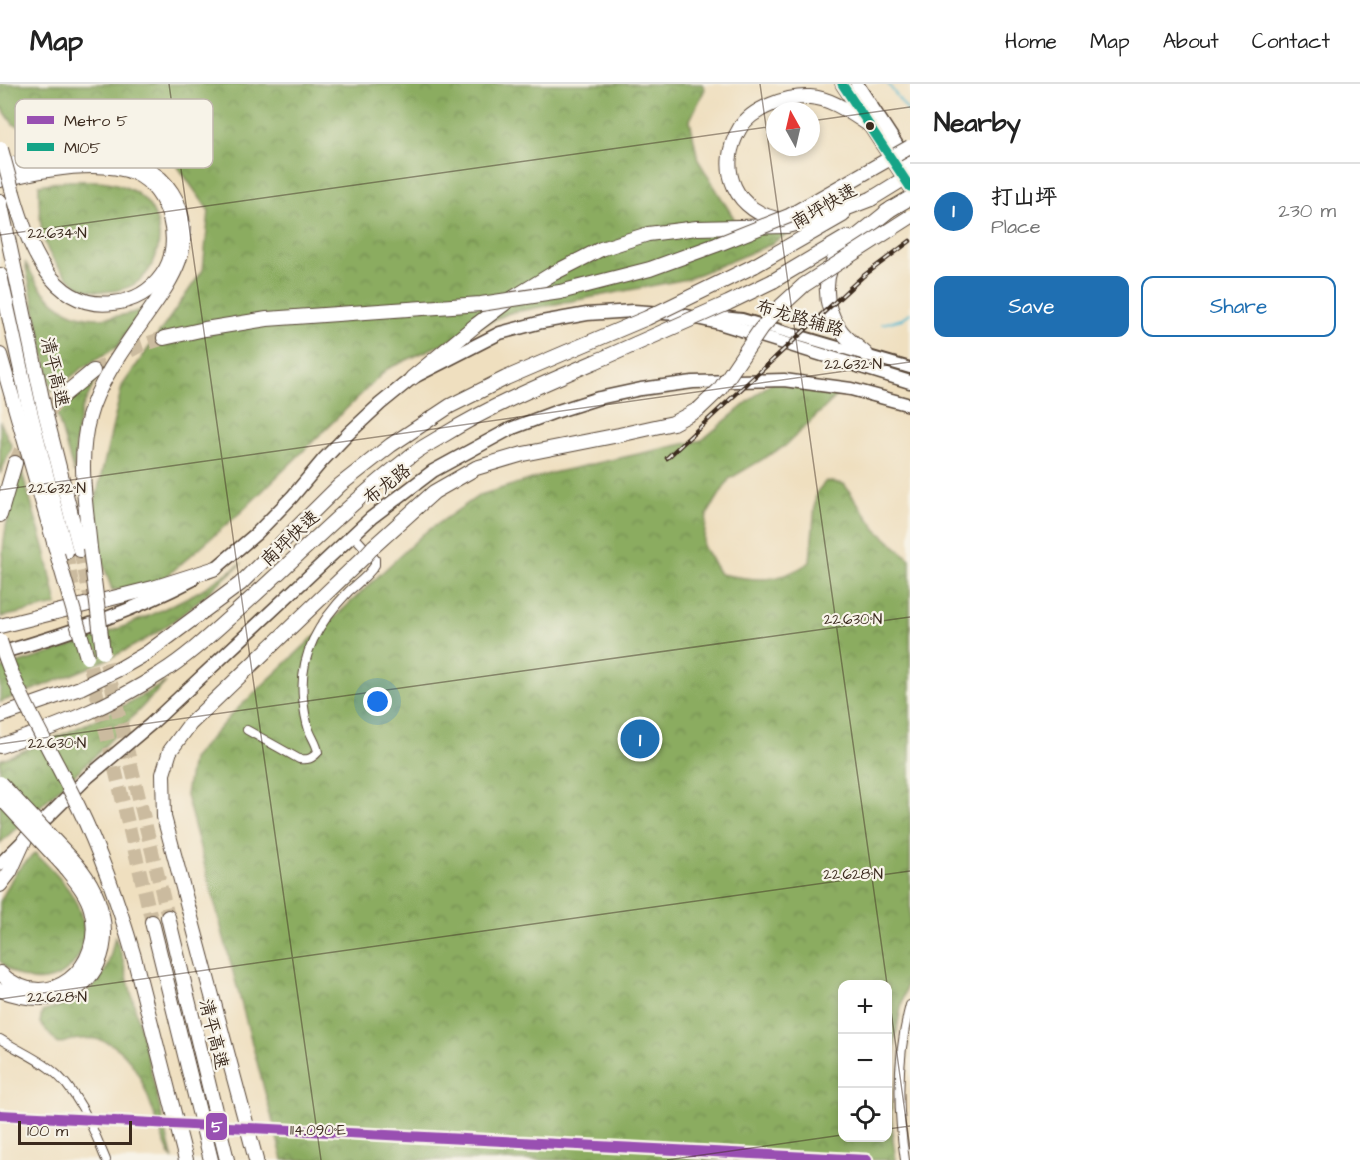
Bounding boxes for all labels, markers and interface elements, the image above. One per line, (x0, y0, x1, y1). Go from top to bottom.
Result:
text: Map (30, 22, 83, 61)
text: Home (1005, 27, 1057, 56)
text: Map (1090, 27, 1130, 56)
text: About (1163, 27, 1219, 56)
text: Contact (1252, 27, 1330, 56)
legend (15, 99, 213, 168)
north arrow (766, 102, 820, 156)
text: Nearby (934, 105, 1021, 141)
text: Metro 5 (64, 110, 129, 132)
unlabelled marker (864, 120, 876, 132)
text: M105 (64, 137, 101, 159)
street label: 南坪快速 (787, 178, 862, 235)
text: 打山坪 (991, 182, 1057, 213)
text: 1 (952, 197, 955, 225)
text: 230 m (1278, 197, 1336, 225)
text: Place (991, 213, 1041, 241)
text: 22.634°N (27, 223, 87, 244)
button: Save (934, 276, 1129, 337)
button: Share (1141, 276, 1336, 337)
street label: 布龙路辅路 (753, 294, 847, 343)
street label: 清平高速 (34, 334, 75, 410)
text: 22.632°N (824, 354, 882, 375)
street label: 布龙路 (358, 458, 416, 511)
text: 22.632°N (28, 478, 86, 499)
street label: 南坪快速 (255, 505, 325, 572)
text: 22.630°N (824, 609, 882, 630)
your location (363, 687, 392, 716)
pin: 1 (620, 716, 660, 762)
text: 22.630°N (28, 733, 86, 754)
text: 22.628°N (823, 864, 883, 885)
map controls (838, 980, 892, 1142)
button: + (838, 980, 892, 1034)
text: 22.628°N (27, 987, 87, 1008)
street label: 清平高速 (193, 996, 234, 1072)
button: − (838, 1034, 892, 1088)
button: locate (838, 1088, 892, 1142)
line badge: 5 (205, 1112, 228, 1141)
text: 5 (211, 1116, 223, 1138)
scale bar (18, 1118, 132, 1146)
text: 100 m (27, 1120, 68, 1142)
text: 114.090°E (290, 1120, 346, 1141)

